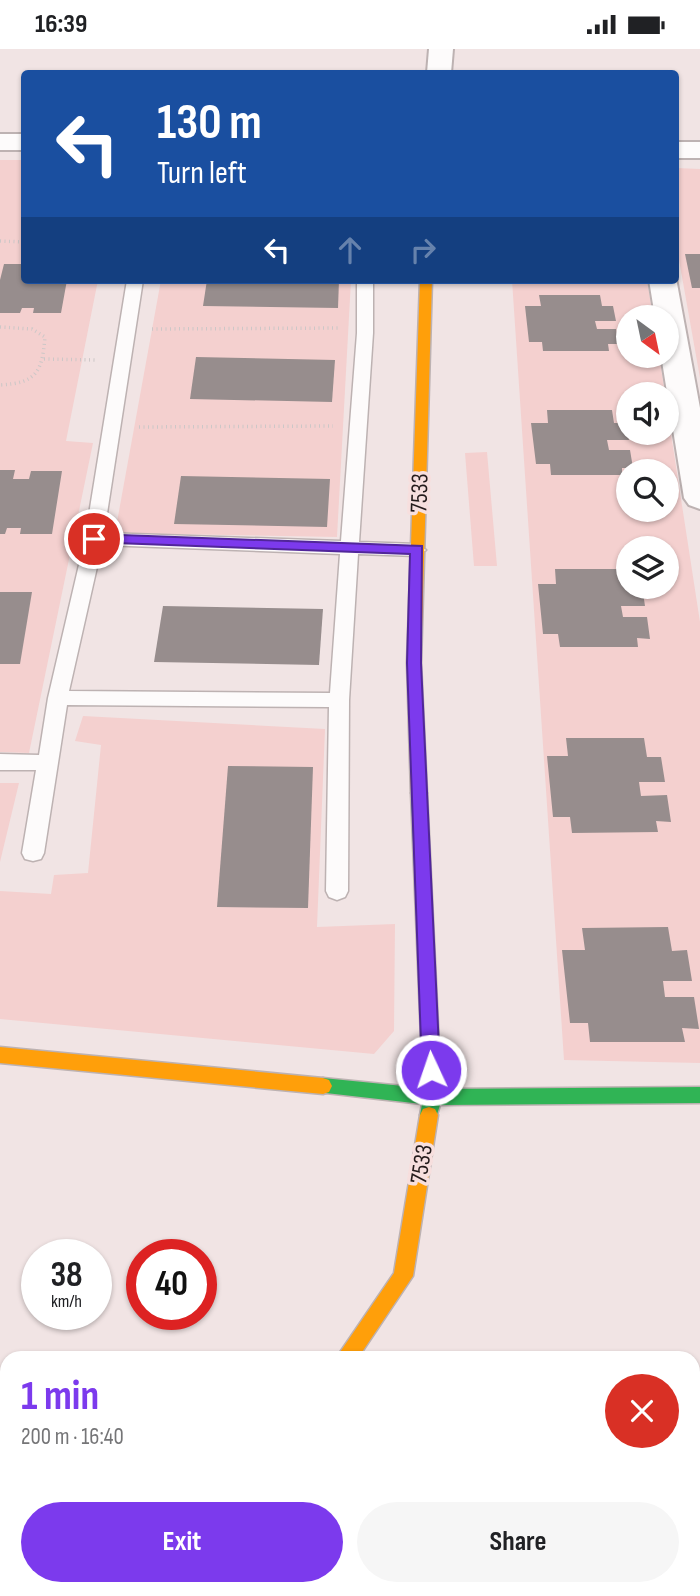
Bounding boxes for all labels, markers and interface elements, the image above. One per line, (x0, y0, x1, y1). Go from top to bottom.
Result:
text: 16:39 (35, 9, 87, 40)
text: 130 m (157, 94, 262, 153)
icon: left (42, 98, 133, 189)
text: Turn left (157, 154, 247, 193)
icon: left (258, 231, 296, 269)
icon: ahead (331, 231, 369, 269)
icon: right (404, 231, 442, 269)
north arrow (616, 305, 679, 367)
map controls (616, 305, 679, 599)
button: sound (616, 382, 679, 445)
button: search (616, 459, 679, 522)
street label: 7533 (404, 473, 435, 513)
pin (64, 509, 124, 569)
icon: arrive (75, 520, 113, 558)
button: layers (616, 536, 679, 599)
position arrow (394, 1033, 468, 1107)
street label: 7533 (404, 1142, 439, 1186)
speed limit sign: 40 (126, 1239, 217, 1330)
text: 38 (50, 1254, 83, 1297)
text: km/h (51, 1291, 82, 1312)
text: 1 min (21, 1371, 99, 1422)
button: close (605, 1374, 679, 1448)
text: 200 m · 16:40 (21, 1423, 124, 1451)
button: Exit (21, 1502, 343, 1582)
button: Share (357, 1502, 679, 1582)

